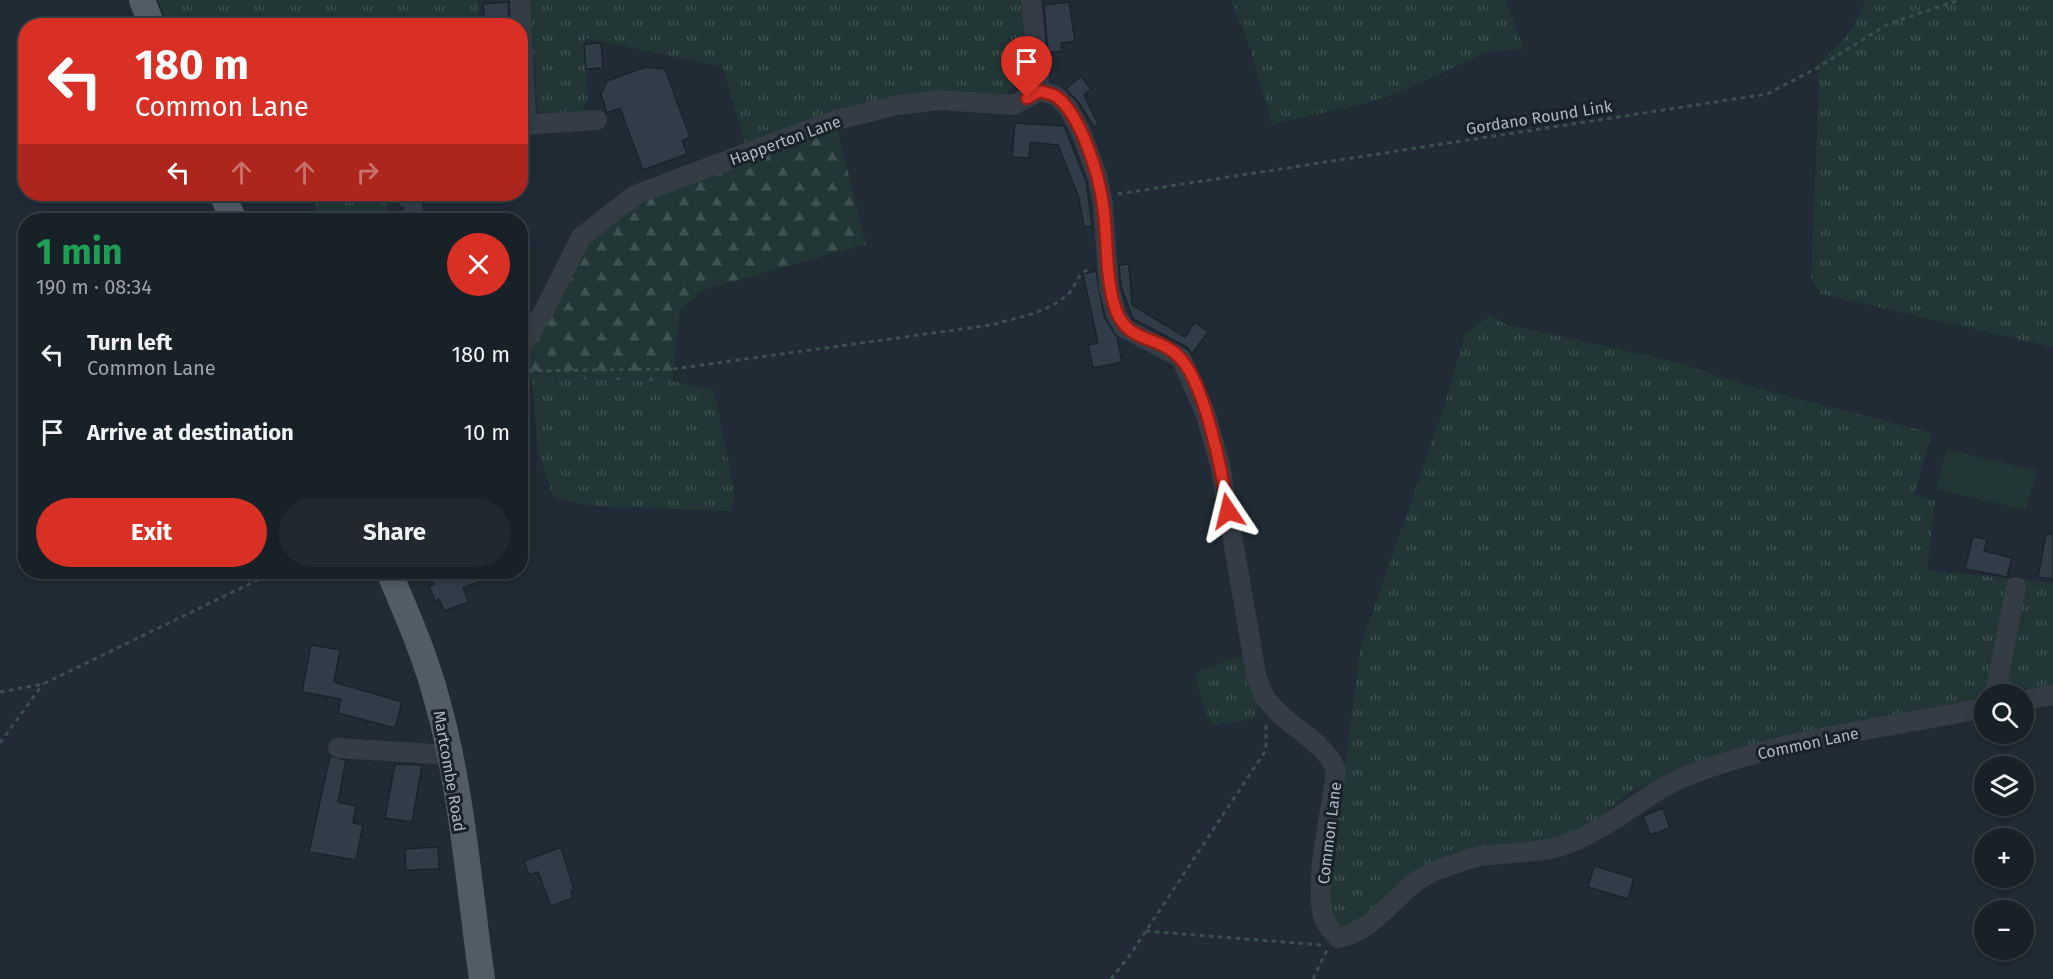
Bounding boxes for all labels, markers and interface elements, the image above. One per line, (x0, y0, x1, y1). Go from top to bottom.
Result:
pin (1001, 36, 1052, 98)
text: 180 m (135, 40, 249, 90)
icon: left (36, 42, 114, 120)
icon: arrive (1010, 45, 1043, 78)
text: Common Lane (135, 91, 309, 123)
street label: Gordano Round Link (1465, 96, 1614, 138)
street label: Happerton Lane (727, 112, 843, 169)
icon: left (162, 156, 195, 189)
icon: ahead (225, 156, 258, 189)
icon: ahead (288, 156, 321, 189)
icon: right (351, 156, 384, 189)
text: 1 min (36, 230, 123, 274)
button: close (447, 233, 510, 296)
text: 190 m · 08:34 (36, 275, 152, 299)
text: Turn left (87, 329, 172, 356)
icon: left (36, 338, 69, 371)
text: 180 m (451, 341, 510, 368)
text: Common Lane (87, 356, 216, 380)
icon: arrive (36, 416, 69, 449)
text: Arrive at destination (87, 419, 294, 446)
text: 10 m (464, 419, 510, 446)
position arrow (1196, 479, 1260, 543)
button: Exit (36, 498, 267, 567)
button: Share (279, 498, 510, 567)
map controls (1974, 684, 2034, 960)
button: search (1974, 684, 2034, 744)
street label: Martcombe Road (430, 709, 470, 833)
street label: Common Lane (1756, 723, 1860, 763)
button: layers (1974, 756, 2034, 816)
street label: Common Lane (1314, 781, 1345, 885)
button: + (1974, 828, 2034, 888)
button: − (1974, 900, 2034, 960)

